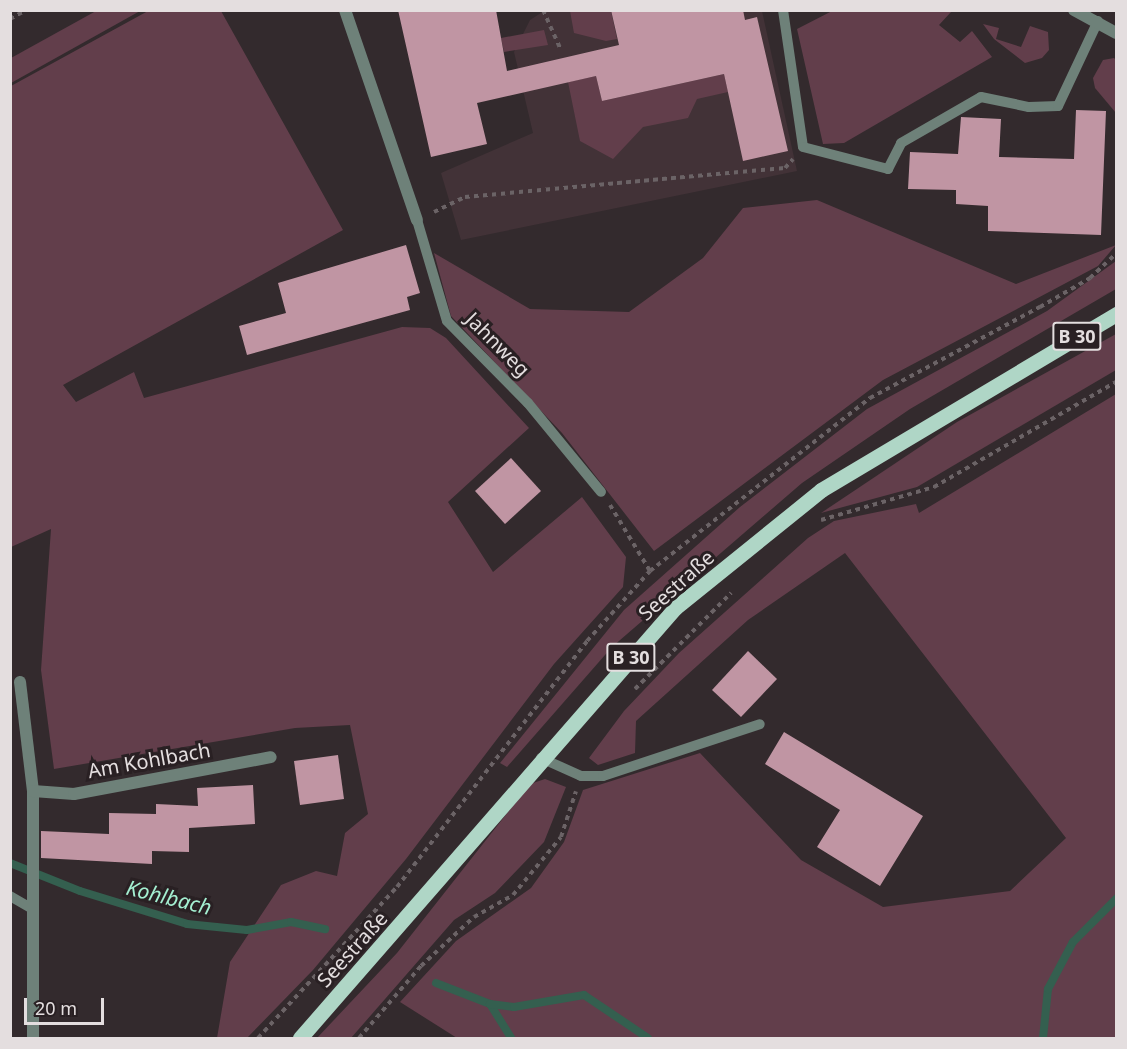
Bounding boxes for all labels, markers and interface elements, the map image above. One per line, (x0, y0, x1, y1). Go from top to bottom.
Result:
street label: Jahnweg (461, 307, 535, 381)
road number: B 30 (1052, 321, 1102, 351)
street label: Seestraße (633, 545, 719, 625)
road number: B 30 (606, 642, 656, 672)
street label: Am Kohlbach (86, 737, 212, 783)
water label: Kohlbach (124, 874, 214, 920)
street label: Seestraße (312, 906, 392, 992)
scale bar (27, 986, 106, 1024)
text: 20 m (35, 996, 77, 1020)

